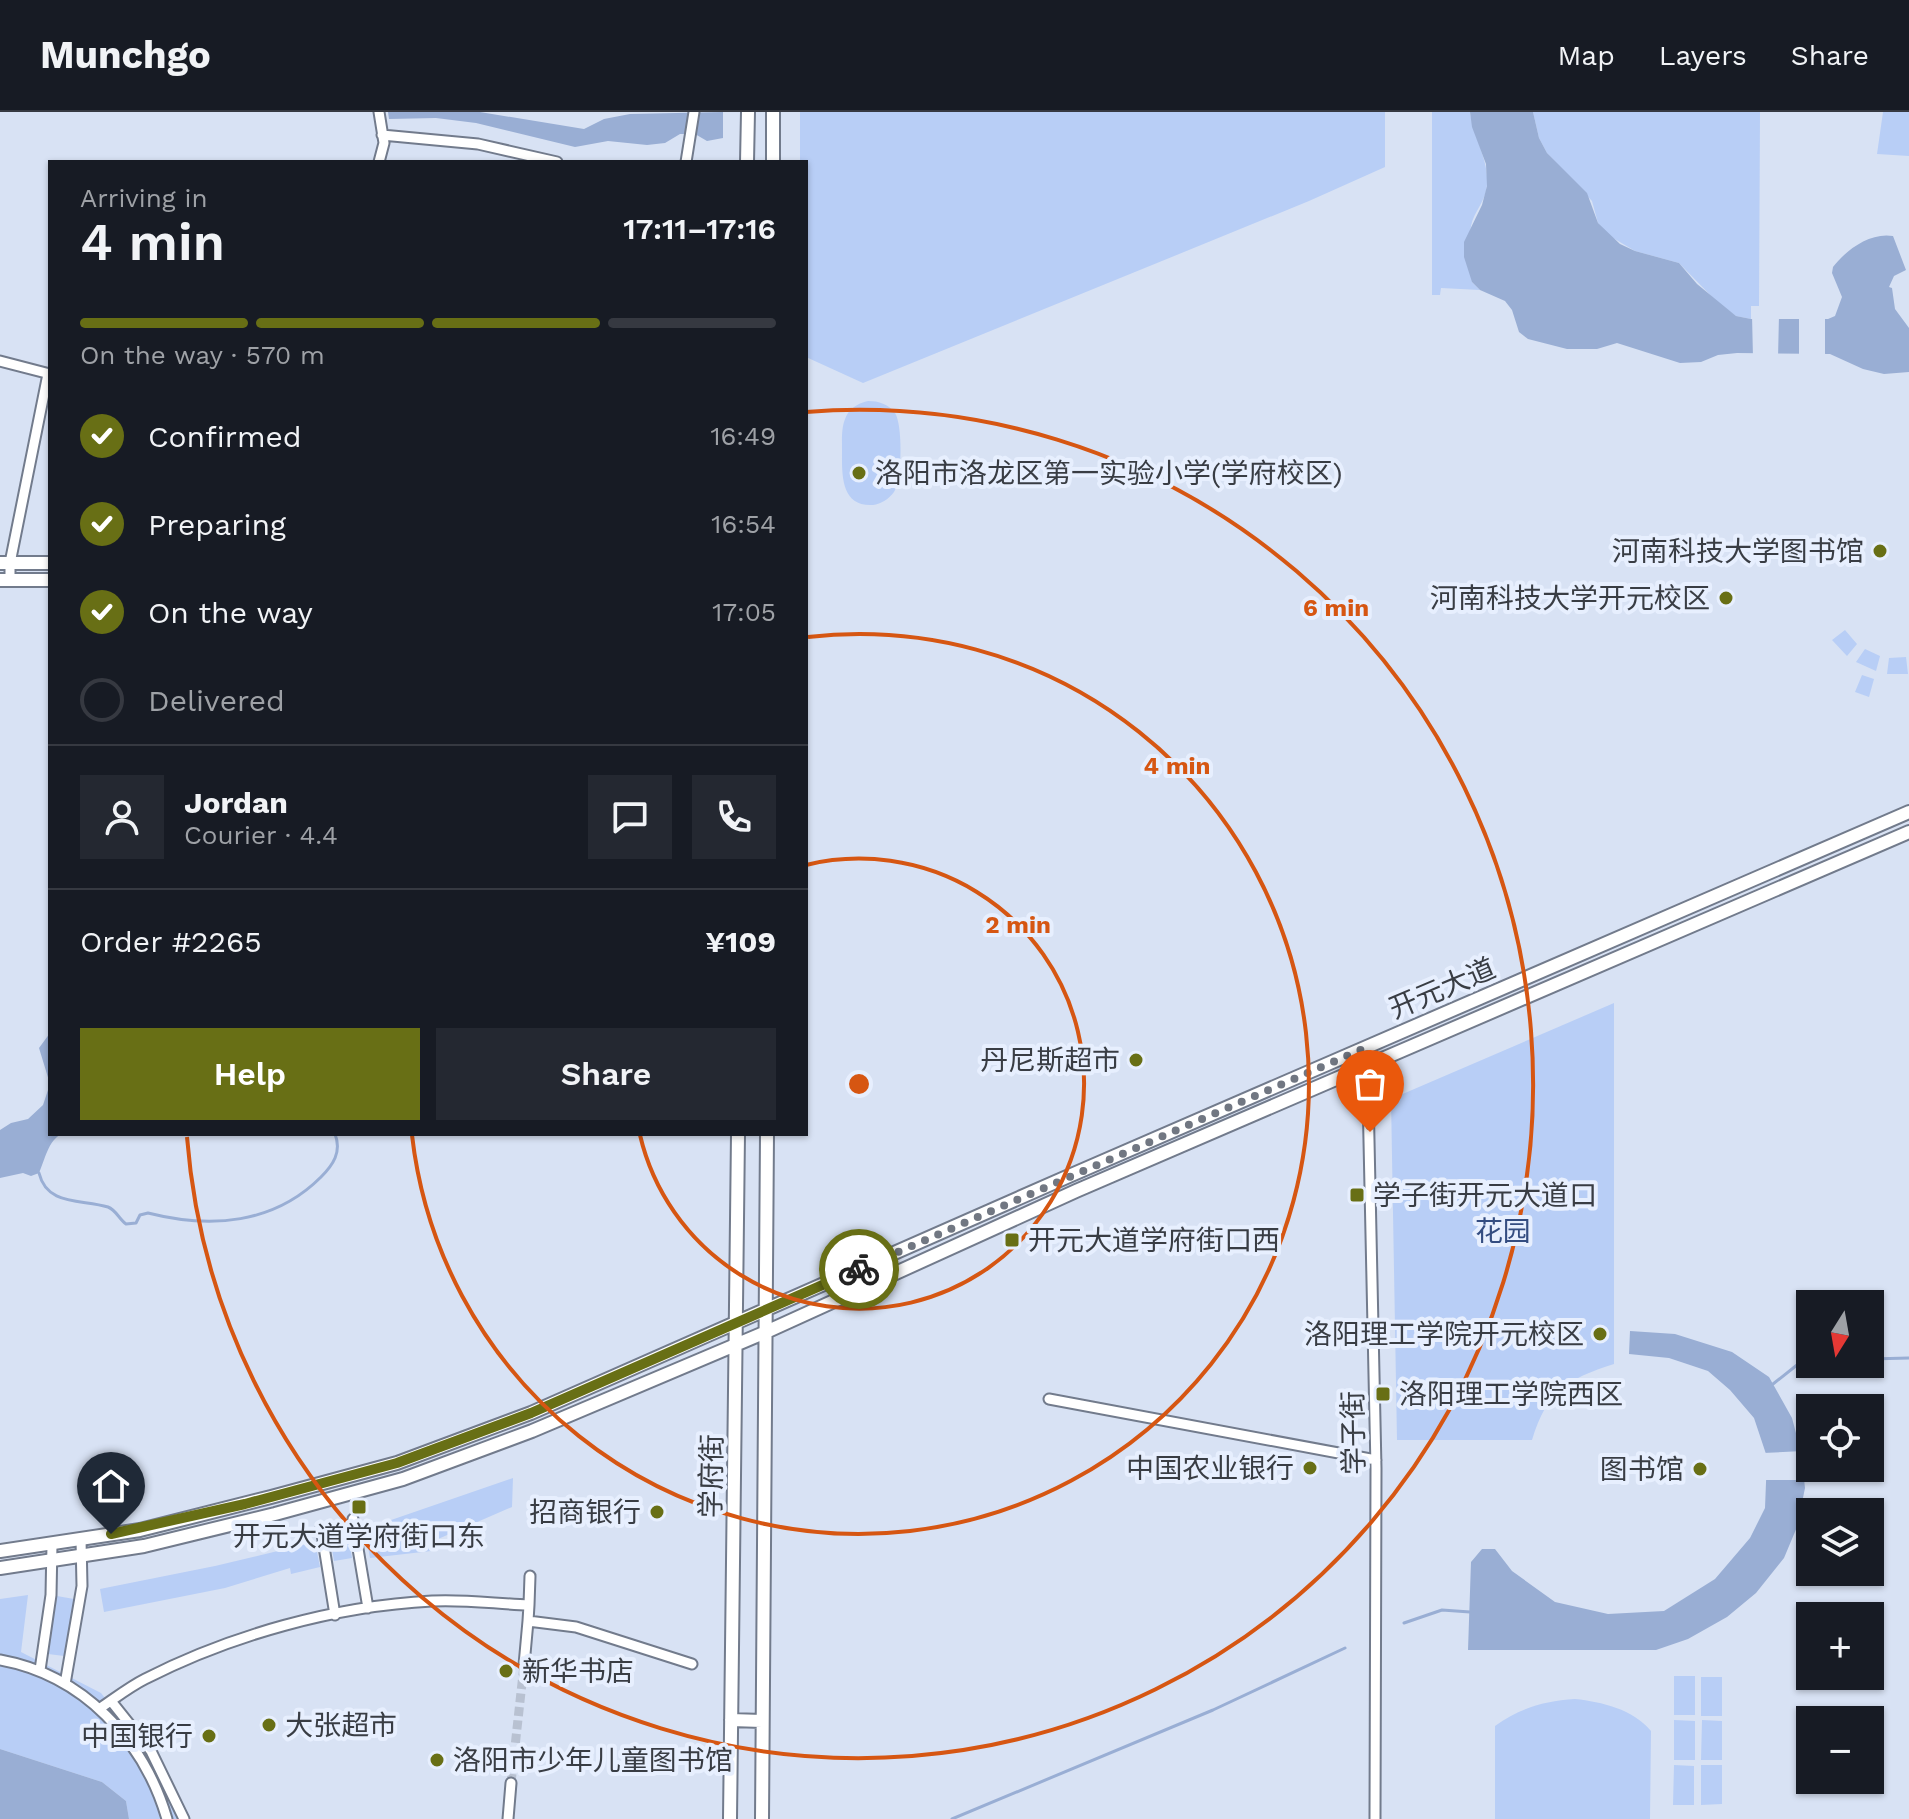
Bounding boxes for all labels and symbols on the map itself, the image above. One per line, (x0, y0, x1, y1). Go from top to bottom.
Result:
place label: 洛阳市洛龙区第一实验小学(学府校区) (875, 457, 1343, 490)
marker: 洛阳市洛龙区第一实验小学(学府校区) (850, 464, 868, 482)
place label: 河南科技大学图书馆 (1612, 535, 1864, 568)
marker: 河南科技大学图书馆 (1871, 542, 1889, 560)
place label: 河南科技大学开元校区 (1430, 582, 1710, 615)
marker: 河南科技大学开元校区 (1717, 589, 1735, 607)
text: 6 min (1303, 594, 1369, 622)
text: 4 min (1144, 752, 1210, 780)
text: 2 min (985, 911, 1051, 939)
street label: 开元大道 (1384, 951, 1500, 1026)
place label: 丹尼斯超市 (980, 1044, 1120, 1077)
pin (1336, 1050, 1404, 1132)
marker: 丹尼斯超市 (1127, 1051, 1145, 1069)
centre of rings (845, 1070, 873, 1098)
place label: 学子街开元大道口 (1373, 1179, 1597, 1212)
marker: 学子街开元大道口 (1348, 1186, 1366, 1204)
park label: 花园 (1475, 1215, 1531, 1248)
place label: 开元大道学府街口西 (1028, 1224, 1280, 1257)
courier (819, 1229, 899, 1309)
marker: 开元大道学府街口西 (1003, 1231, 1021, 1249)
north arrow (1796, 1290, 1884, 1378)
place label: 洛阳理工学院开元校区 (1304, 1318, 1584, 1351)
marker: 洛阳理工学院开元校区 (1591, 1325, 1609, 1343)
place label: 洛阳理工学院西区 (1399, 1378, 1623, 1411)
marker: 洛阳理工学院西区 (1374, 1385, 1392, 1403)
street label: 学子街 (1336, 1391, 1371, 1475)
street label: 学府街 (694, 1434, 729, 1518)
pin (77, 1452, 145, 1534)
place label: 中国农业银行 (1126, 1452, 1294, 1485)
place label: 图书馆 (1600, 1453, 1684, 1486)
marker: 中国农业银行 (1301, 1459, 1319, 1477)
marker: 图书馆 (1691, 1460, 1709, 1478)
place label: 招商银行 (529, 1496, 641, 1529)
marker: 开元大道学府街口东 (350, 1498, 368, 1516)
marker: 招商银行 (648, 1503, 666, 1521)
place label: 开元大道学府街口东 (233, 1520, 485, 1553)
place label: 新华书店 (522, 1655, 634, 1688)
marker: 新华书店 (497, 1662, 515, 1680)
place label: 大张超市 (285, 1709, 397, 1742)
marker: 大张超市 (260, 1716, 278, 1734)
place label: 中国银行 (81, 1720, 193, 1753)
marker: 中国银行 (200, 1727, 218, 1745)
place label: 洛阳市少年儿童图书馆 (453, 1744, 733, 1777)
marker: 洛阳市少年儿童图书馆 (428, 1751, 446, 1769)

